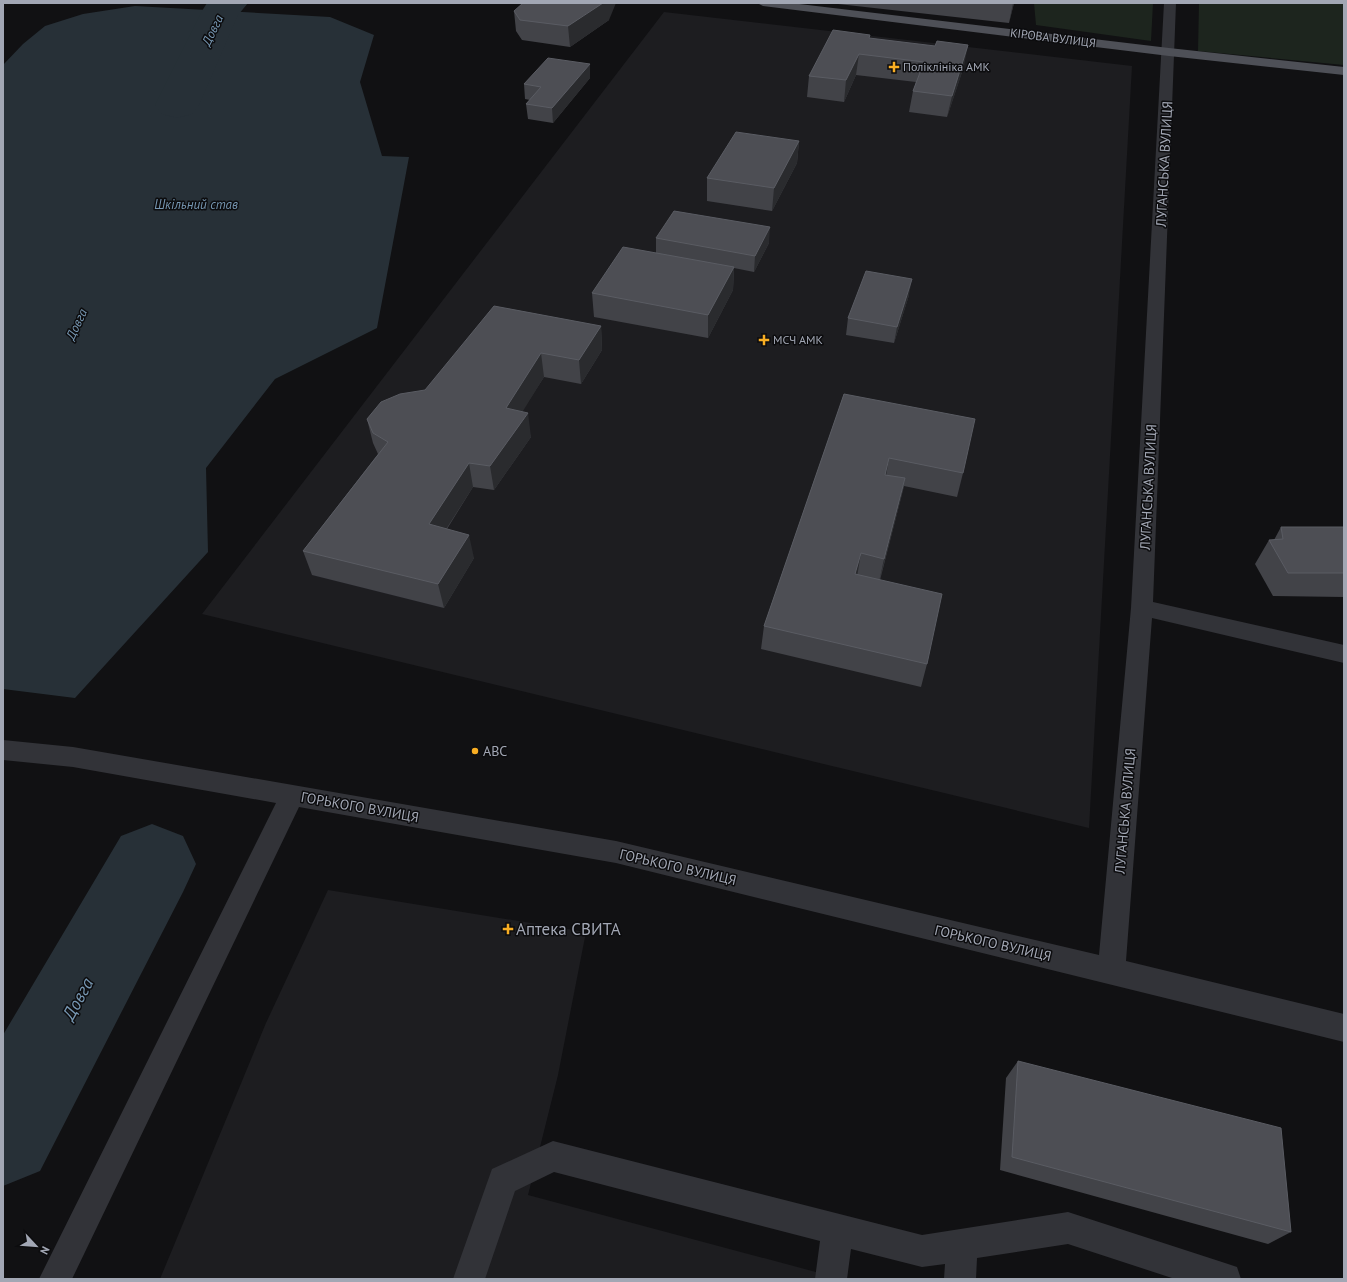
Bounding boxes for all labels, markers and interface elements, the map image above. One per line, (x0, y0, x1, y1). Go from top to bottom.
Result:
water label: Довга (197, 11, 227, 49)
street label: КІРОВА ВУЛИЦЯ (1009, 25, 1097, 50)
place label: Поліклініка АМК (903, 59, 990, 74)
marker: Поліклініка АМК (888, 61, 900, 73)
street label: ЛУГАНСЬКА ВУЛИЦЯ (1152, 100, 1176, 229)
water label: Шкільний став (154, 196, 238, 213)
water label: Довга (61, 305, 91, 343)
place label: МСЧ АМК (773, 332, 823, 347)
marker: МСЧ АМК (758, 334, 770, 346)
street label: ЛУГАНСЬКА ВУЛИЦЯ (1136, 423, 1160, 552)
place label: ABC (483, 742, 507, 760)
marker: ABC (470, 746, 480, 756)
street label: ЛУГАНСЬКА ВУЛИЦЯ (1110, 747, 1139, 876)
street label: ГОРЬКОГО ВУЛИЦЯ (300, 788, 420, 826)
street label: ГОРЬКОГО ВУЛИЦЯ (618, 845, 738, 889)
place label: Аптека СВИТА (516, 918, 621, 940)
street label: ГОРЬКОГО ВУЛИЦЯ (933, 921, 1053, 965)
marker: Аптека СВИТА (503, 924, 513, 934)
water label: Довга (56, 973, 99, 1026)
north arrow (16, 1226, 56, 1266)
text: N (37, 1244, 53, 1257)

